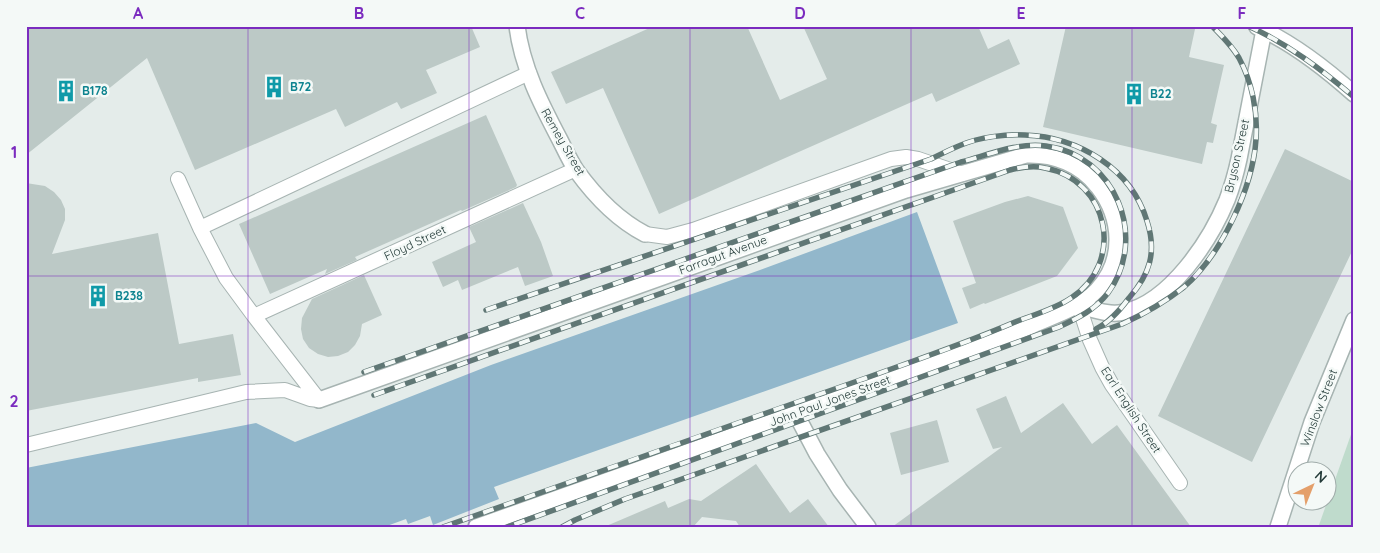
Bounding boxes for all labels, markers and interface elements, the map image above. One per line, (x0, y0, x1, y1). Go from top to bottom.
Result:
text: A (133, 3, 144, 23)
text: B (354, 3, 364, 23)
text: C (575, 3, 585, 23)
text: D (794, 3, 806, 23)
text: E (1016, 3, 1026, 23)
text: F (1238, 3, 1247, 23)
building icon: B72 (261, 74, 287, 100)
building icon: B178 (53, 78, 79, 104)
place label: B72 (290, 79, 311, 94)
building icon: B22 (1121, 81, 1147, 107)
place label: B178 (82, 83, 108, 98)
place label: B22 (1150, 86, 1172, 101)
street label: Remey Street (538, 105, 589, 178)
street label: Bryson Street (1221, 118, 1252, 194)
text: 1 (11, 142, 17, 162)
street label: Floyd Street (381, 222, 448, 263)
street label: Farragut Avenue (677, 232, 769, 277)
building icon: B238 (85, 283, 111, 309)
place label: B238 (115, 288, 143, 303)
street label: Earl English Street (1098, 364, 1165, 456)
street label: Winslow Street (1297, 367, 1340, 449)
street label: John Paul Jones Street (767, 372, 892, 429)
text: 2 (9, 391, 19, 411)
north arrow (1288, 460, 1338, 510)
text: N (1311, 466, 1331, 487)

